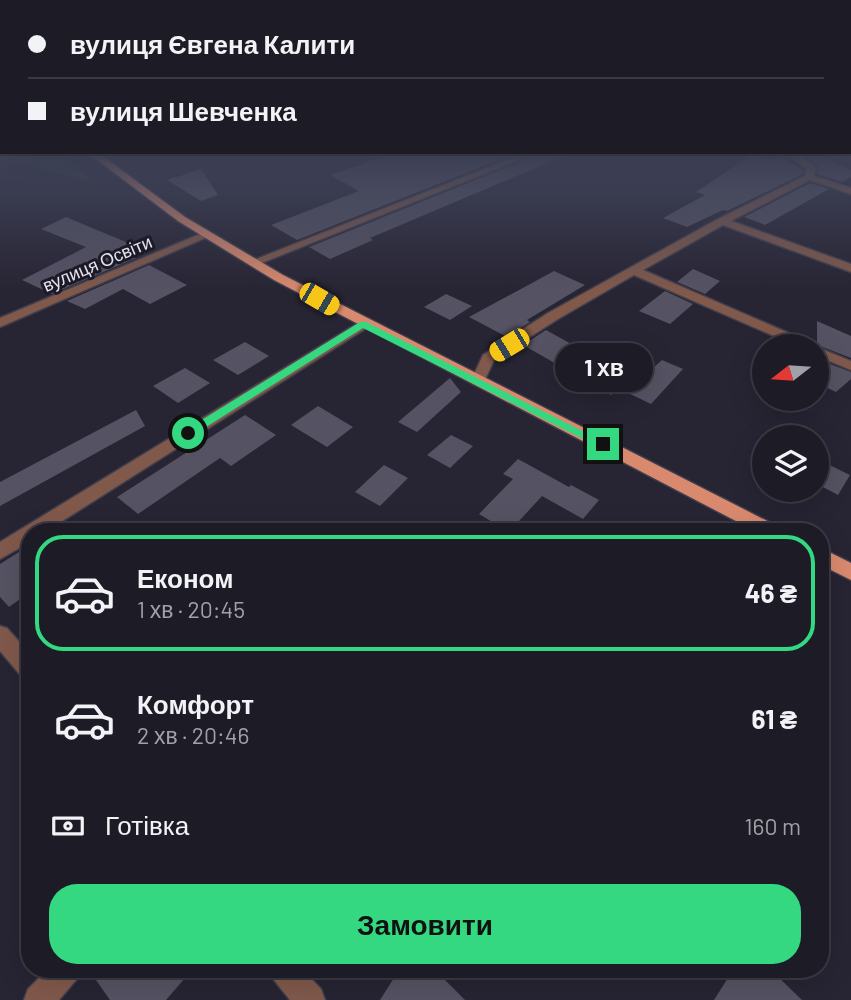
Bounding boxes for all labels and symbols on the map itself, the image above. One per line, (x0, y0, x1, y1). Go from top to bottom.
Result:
street label: вулиця Освіти (39, 230, 155, 296)
car (296, 279, 343, 319)
car (486, 325, 533, 365)
north arrow (752, 334, 830, 411)
callout: 1 хв (554, 342, 652, 392)
route start (172, 417, 204, 449)
route end (587, 428, 619, 460)

